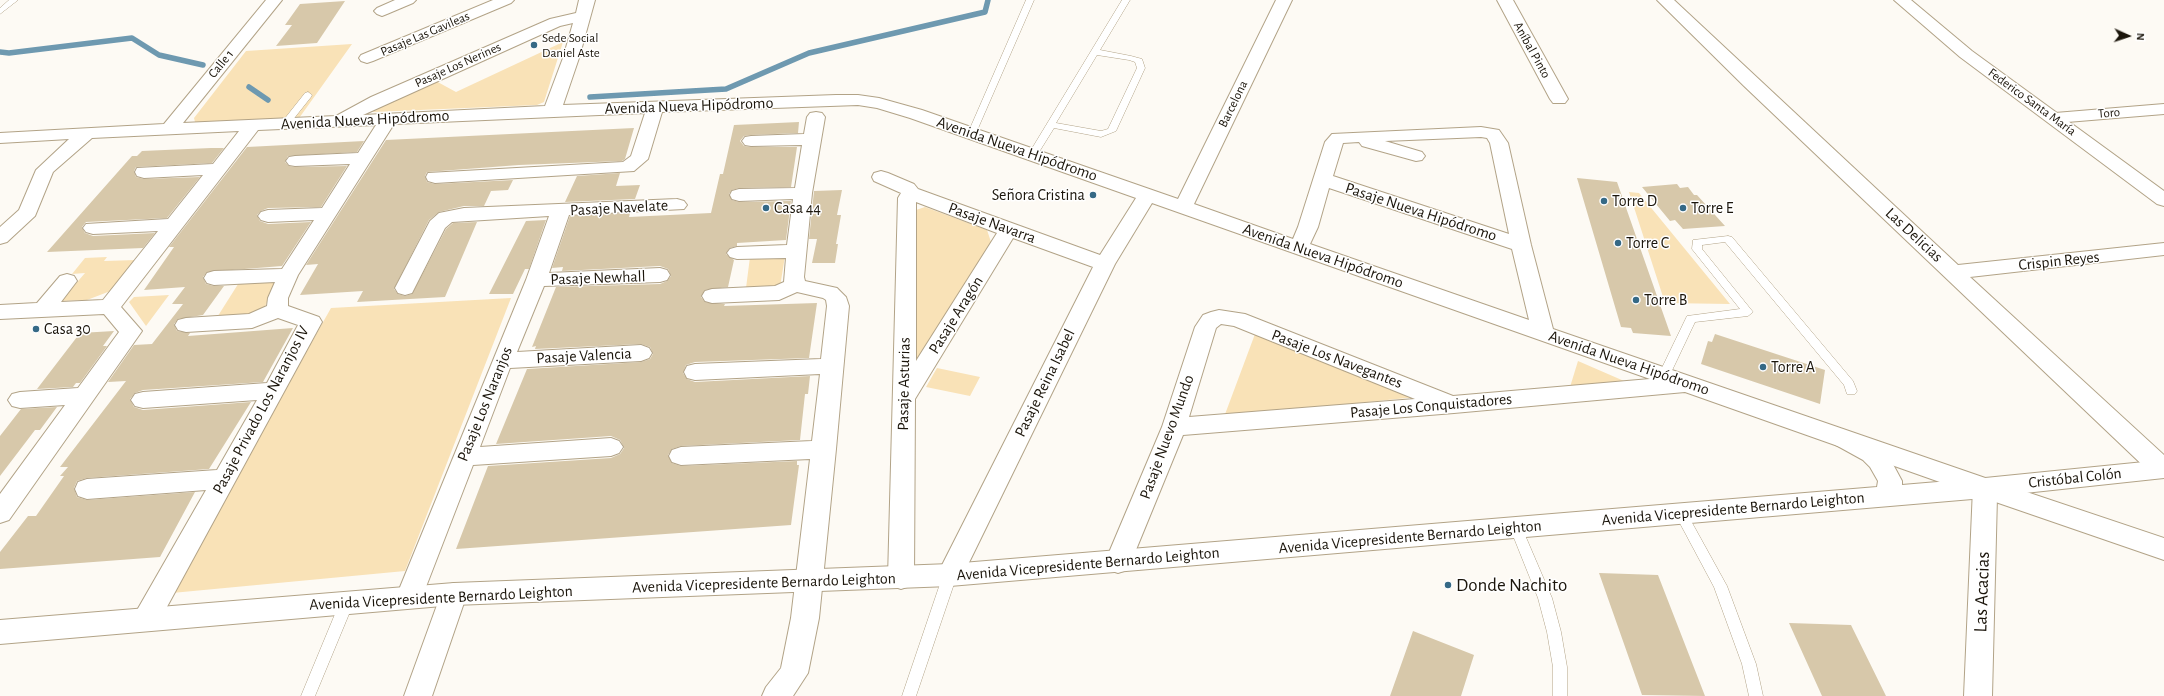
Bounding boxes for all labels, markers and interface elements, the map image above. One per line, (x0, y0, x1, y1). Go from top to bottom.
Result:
street label: Pasaje Las Gavileas (378, 8, 472, 60)
north arrow (2108, 16, 2148, 56)
street label: Aníbal Pinto (1510, 19, 1554, 81)
place label: Sede Social Daniel Aste (542, 30, 600, 61)
text: N (2135, 33, 2146, 41)
street label: Pasaje Los Nerines (412, 39, 504, 91)
marker: Sede Social Daniel Aste (529, 40, 539, 50)
street label: Calle 1 (205, 47, 237, 81)
street label: Federico Santa María (1985, 65, 2079, 139)
street label: Barcelona (1215, 78, 1251, 130)
street label: Avenida Nueva Hipódromo (604, 93, 774, 119)
street label: Toro (2097, 104, 2121, 122)
street label: Avenida Nueva Hipódromo (280, 106, 450, 134)
street label: Avenida Nueva Hipódromo (934, 112, 1100, 186)
street label: Pasaje Nueva Hipódromo (1343, 178, 1499, 246)
place label: Señora Cristina (992, 185, 1085, 205)
marker: Señora Cristina (1088, 190, 1098, 200)
place label: Torre D (1612, 191, 1657, 211)
street label: Pasaje Navelate (569, 196, 669, 220)
marker: Torre D (1599, 196, 1609, 206)
place label: Casa 44 (774, 198, 821, 218)
street label: Pasaje Navarra (946, 198, 1038, 248)
place label: Torre E (1691, 198, 1734, 218)
marker: Casa 44 (761, 203, 771, 213)
marker: Torre E (1678, 203, 1688, 213)
street label: Las Delicias (1881, 204, 1947, 266)
street label: Avenida Nueva Hipódromo (1240, 219, 1406, 293)
place label: Torre C (1626, 233, 1669, 253)
marker: Torre C (1613, 238, 1623, 248)
street label: Crispin Reyes (2017, 247, 2101, 275)
street label: Pasaje Newhall (550, 267, 646, 289)
street label: Pasaje Aragón (925, 273, 987, 357)
place label: Torre B (1644, 290, 1687, 310)
marker: Torre B (1631, 295, 1641, 305)
place label: Casa 30 (44, 319, 91, 339)
street label: Pasaje Privado Los Naranjos IV (209, 323, 313, 497)
marker: Casa 30 (31, 324, 41, 334)
street label: Pasaje Los Navegantes (1269, 325, 1405, 393)
street label: Pasaje Reina Isabel (1011, 326, 1079, 440)
street label: Avenida Nueva Hipódromo (1546, 326, 1712, 400)
street label: Pasaje Asturias (894, 337, 914, 431)
street label: Pasaje Los Naranjos (453, 344, 517, 464)
street label: Pasaje Valencia (536, 344, 632, 368)
place label: Torre A (1771, 357, 1815, 377)
marker: Torre A (1758, 362, 1768, 372)
street label: Pasaje Nuevo Mundo (1136, 372, 1198, 502)
street label: Pasaje Los Conquistadores (1349, 389, 1513, 423)
street label: Cristóbal Colón (2027, 464, 2123, 492)
street label: Avenida Vicepresidente Bernardo Leighton (1601, 488, 1865, 530)
street label: Avenida Vicepresidente Bernardo Leighton (1278, 516, 1542, 558)
street label: Avenida Vicepresidente Bernardo Leighton (956, 543, 1220, 585)
street label: Las Acacias (1969, 551, 1995, 633)
street label: Avenida Vicepresidente Bernardo Leighton (632, 569, 896, 597)
place label: Donde Nachito (1456, 574, 1567, 596)
marker: Donde Nachito (1443, 580, 1453, 590)
street label: Avenida Vicepresidente Bernardo Leighton (309, 582, 573, 614)

